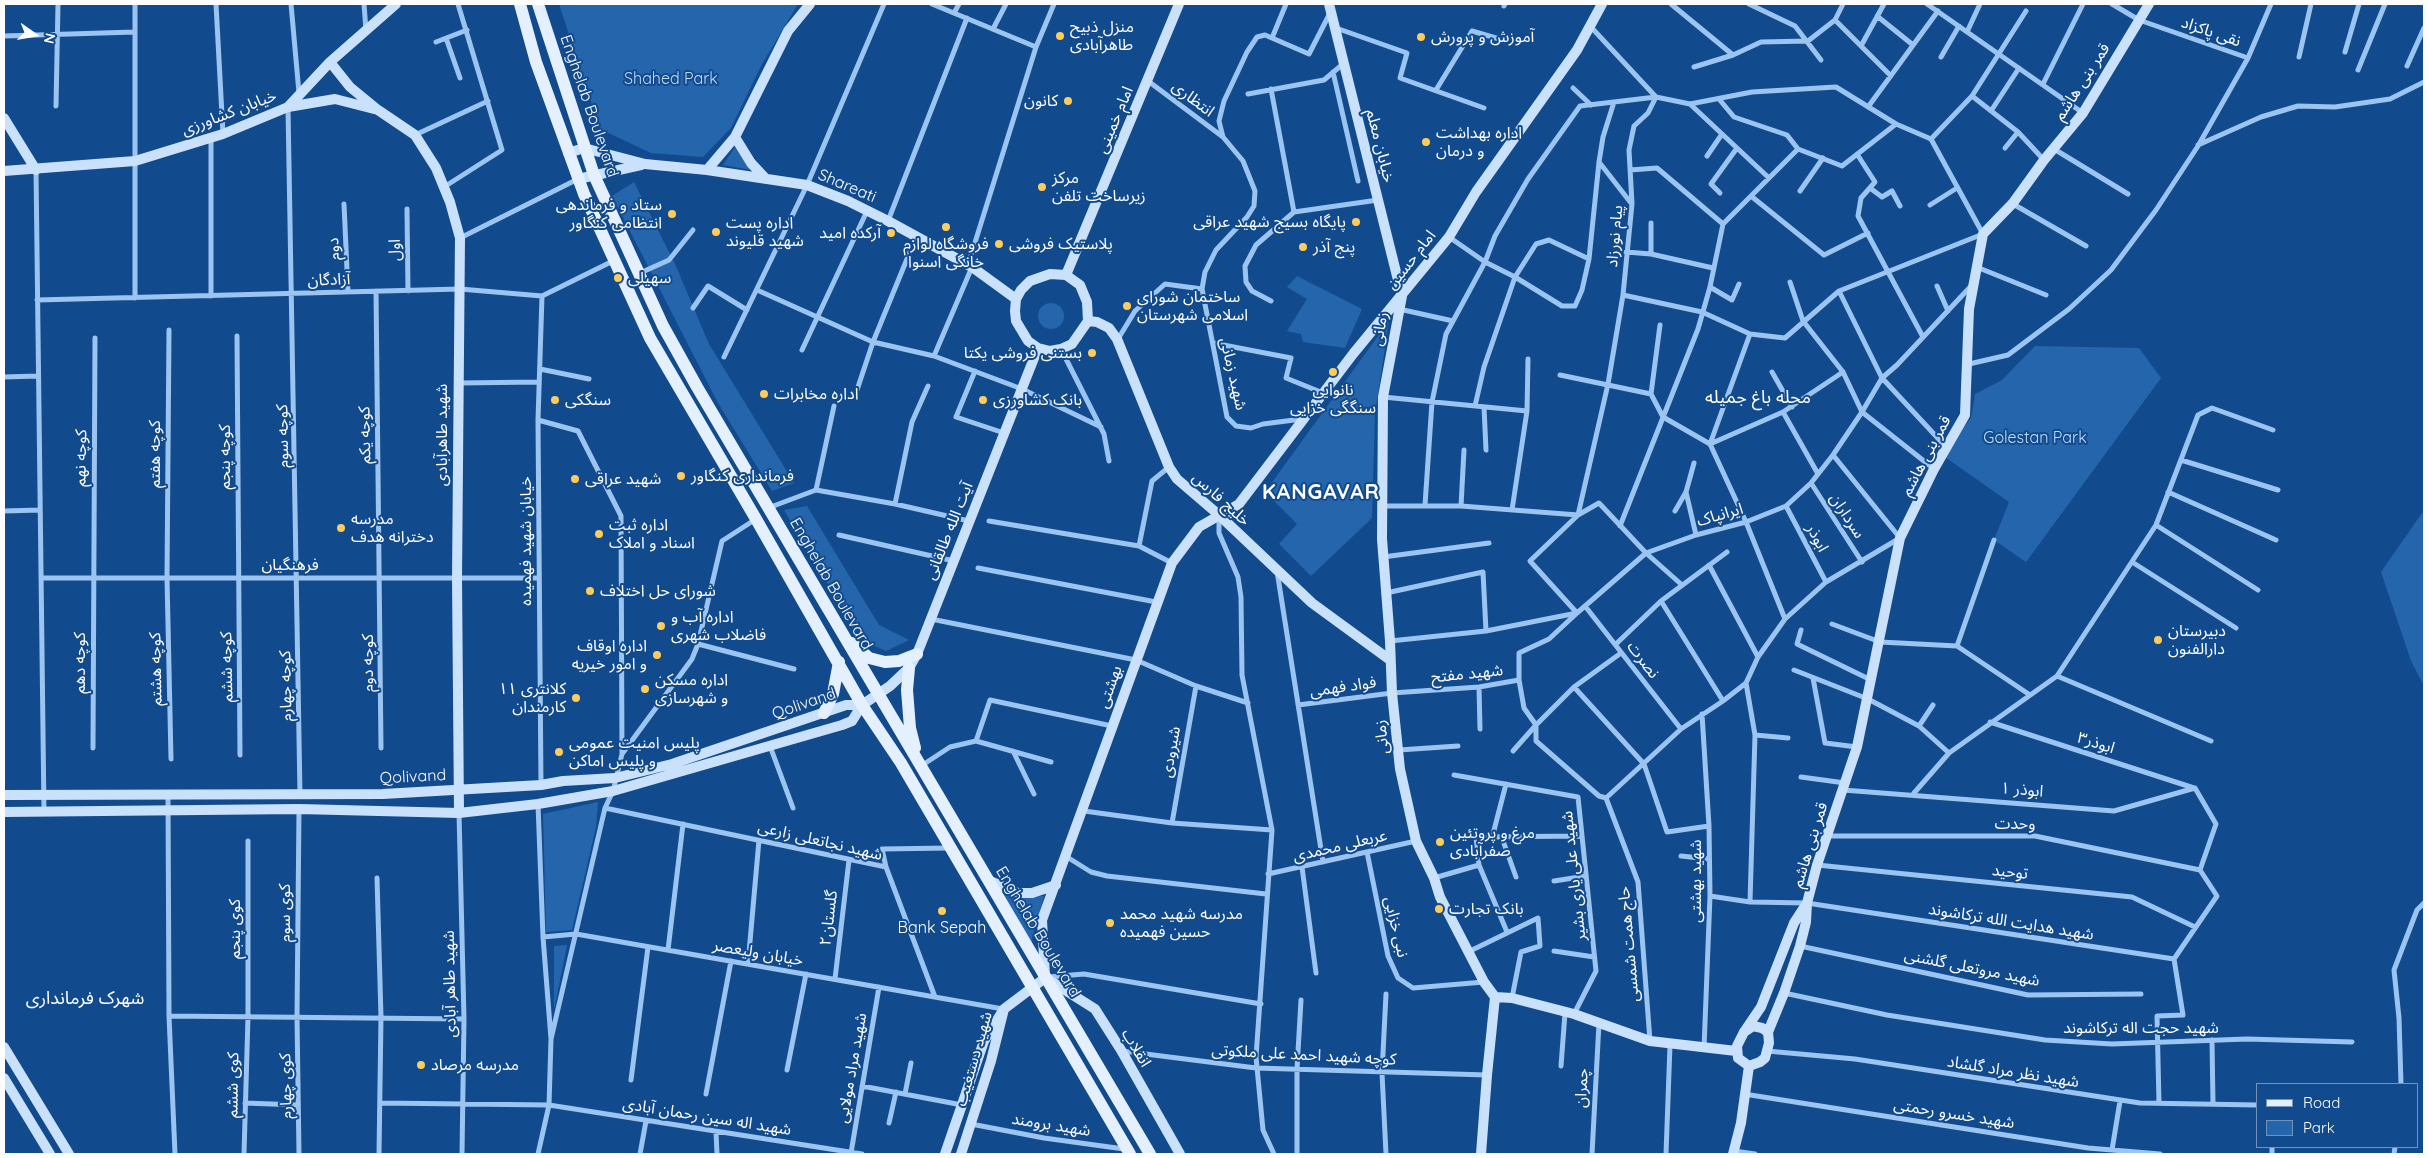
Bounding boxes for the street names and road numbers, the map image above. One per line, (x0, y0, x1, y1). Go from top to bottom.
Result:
street label: نقی پاکزاد (2179, 13, 2243, 51)
street label: Enghelab Boulevard (556, 32, 622, 180)
street label: قمر بنی هاشم (2050, 40, 2114, 124)
street label: انتظاری (1168, 77, 1218, 121)
street label: امام خمینی (1092, 84, 1138, 156)
street label: خیابان کشاورزی (179, 86, 279, 140)
street label: خیابان معلم (1362, 107, 1398, 185)
street label: Shareati (815, 165, 879, 207)
street label: پیام نورزاد (1603, 204, 1627, 268)
street label: امام حسین (1382, 227, 1440, 293)
street label: دوم (324, 237, 344, 261)
street label: اول (385, 239, 405, 261)
street label: آزادگان (307, 270, 351, 290)
street label: زمانی (1368, 310, 1392, 348)
street label: شهید زمانی (1215, 336, 1251, 412)
street label: شهید طاهرآبادی (432, 384, 452, 486)
street label: کوچه سوم (273, 404, 293, 468)
street label: کوچه یکم (355, 406, 375, 464)
street label: قمر بنی هاشم (1897, 412, 1955, 500)
street label: کوچه هفتم (145, 420, 165, 488)
street label: کوچه پنجم (215, 424, 235, 490)
street label: کوچه نهم (71, 429, 91, 487)
street label: خلیج فارس (1188, 468, 1254, 530)
street label: خیابان شهید فهمیده (516, 476, 536, 606)
street label: آیت الله طالقانی (921, 479, 977, 583)
street label: سرداران (1825, 490, 1869, 542)
street label: ایرانپاک (1695, 499, 1745, 531)
street label: Enghelab Boulevard (785, 515, 877, 653)
street label: ابوذر (1802, 521, 1832, 555)
street label: فرهنگیان (261, 555, 319, 575)
street label: کوچه ششم (217, 631, 237, 703)
street label: کوچه دهم (70, 632, 90, 694)
street label: کوچه هشتم (146, 632, 166, 706)
street label: کوچه دوم (358, 634, 378, 692)
street label: نصرت (1623, 638, 1663, 682)
street label: کوچه چهارم (276, 650, 296, 722)
street label: شهید مفتح (1430, 661, 1504, 687)
street label: بهشتی (1093, 663, 1127, 711)
street label: فواد فهمی (1309, 673, 1377, 701)
street label: Qolivand (769, 684, 839, 724)
street label: زمانی (1371, 719, 1393, 755)
street label: شیرودی (1157, 725, 1185, 779)
street label: ابوذر۳ (2075, 728, 2117, 758)
street label: Qolivand (379, 766, 447, 788)
street label: ابوذر ۱ (2000, 779, 2044, 801)
street label: قمر بنی هاشم (1788, 800, 1832, 890)
street label: شهید علی یاری بشیر (1558, 810, 1590, 942)
street label: وحدت (1994, 814, 2036, 834)
street label: شهید نجاتعلی زارعی (756, 817, 884, 865)
street label: عربعلی محمدی (1291, 826, 1389, 866)
street label: شهید بهشتی (1686, 839, 1706, 923)
street label: توحید (1991, 861, 2029, 883)
street label: Enghelab Boulevard (991, 863, 1085, 1001)
street label: کوی سوم (275, 884, 295, 942)
street label: حاج همت شمسی (1614, 885, 1644, 1003)
street label: گلستان۲ (816, 889, 842, 947)
street label: نبی خزایی (1380, 895, 1412, 959)
street label: کوی پنجم (225, 899, 245, 959)
street label: شهید هدایت الله ترکاشوند (1927, 899, 2095, 945)
street label: شهید طاهر آبادی (439, 930, 461, 1038)
street label: خیابان ولیعصر (711, 936, 805, 970)
street label: شهید مروتعلی گلشنی (1903, 945, 2041, 991)
street label: شهید دستغیب (951, 1010, 997, 1108)
street label: شهید مراد مولایی (833, 1011, 871, 1125)
street label: شهید حجت اله ترکاشوند (2063, 1018, 2219, 1038)
street label: انقلاب (1117, 1025, 1155, 1071)
street label: کوچه شهید احمد علی ملکوتی (1211, 1041, 1397, 1069)
street label: کوی ششم (223, 1052, 243, 1118)
street label: شهید نظر مراد گلشاد (1946, 1052, 2080, 1092)
street label: کوی چهارم (276, 1053, 296, 1119)
street label: چمران (1571, 1068, 1593, 1108)
street label: شهید اله سین رحمان آبادی (621, 1094, 793, 1140)
street label: شهید خسرو رحمتی (1892, 1095, 2016, 1133)
street label: شهید برومند (1010, 1109, 1092, 1141)

